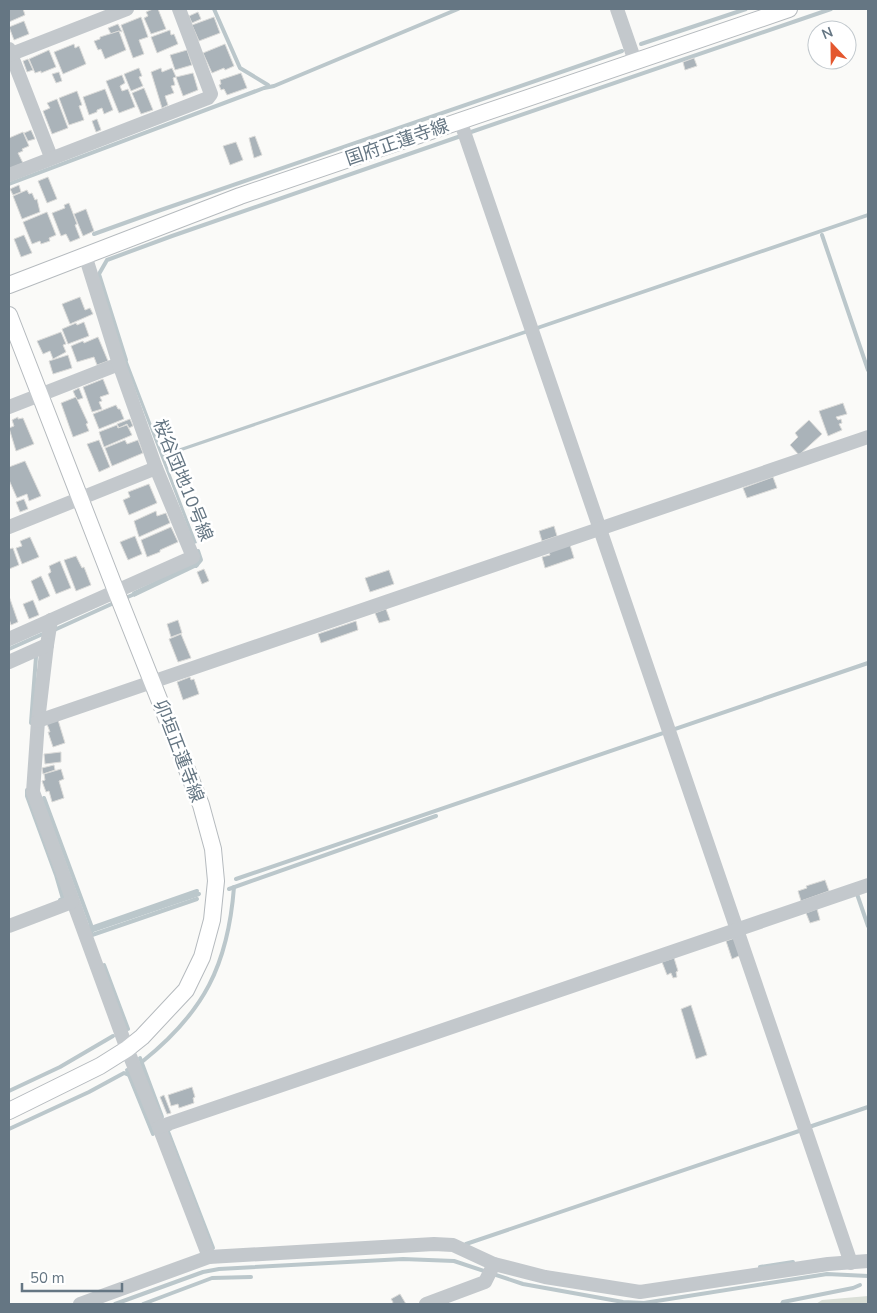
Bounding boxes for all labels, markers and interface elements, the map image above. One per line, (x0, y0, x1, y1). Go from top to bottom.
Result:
north arrow (807, 20, 857, 70)
text: N (819, 23, 836, 44)
street label: 国府正蓮寺線 (342, 113, 452, 171)
street label: 桜谷団地10号線 (148, 415, 218, 545)
street label: 卯垣正蓮寺線 (148, 696, 210, 806)
scale bar (22, 1260, 122, 1292)
text: 50 m (30, 1268, 65, 1288)

